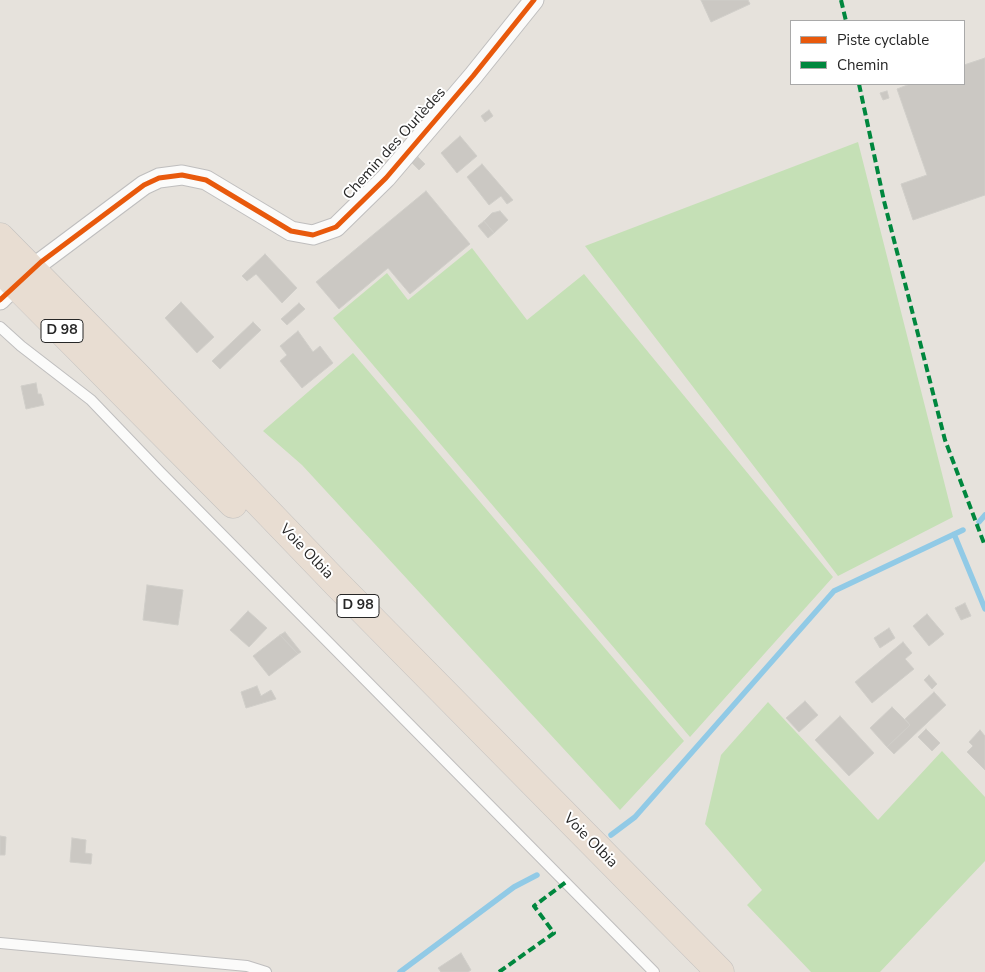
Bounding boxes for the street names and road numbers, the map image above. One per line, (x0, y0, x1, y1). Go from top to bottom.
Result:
street label: Chemin des Ourlèdes (340, 84, 450, 204)
road number: D 98 (41, 320, 83, 342)
street label: Voie Olbia (275, 521, 337, 583)
road number: D 98 (337, 594, 379, 618)
street label: Voie Olbia (559, 810, 621, 872)

